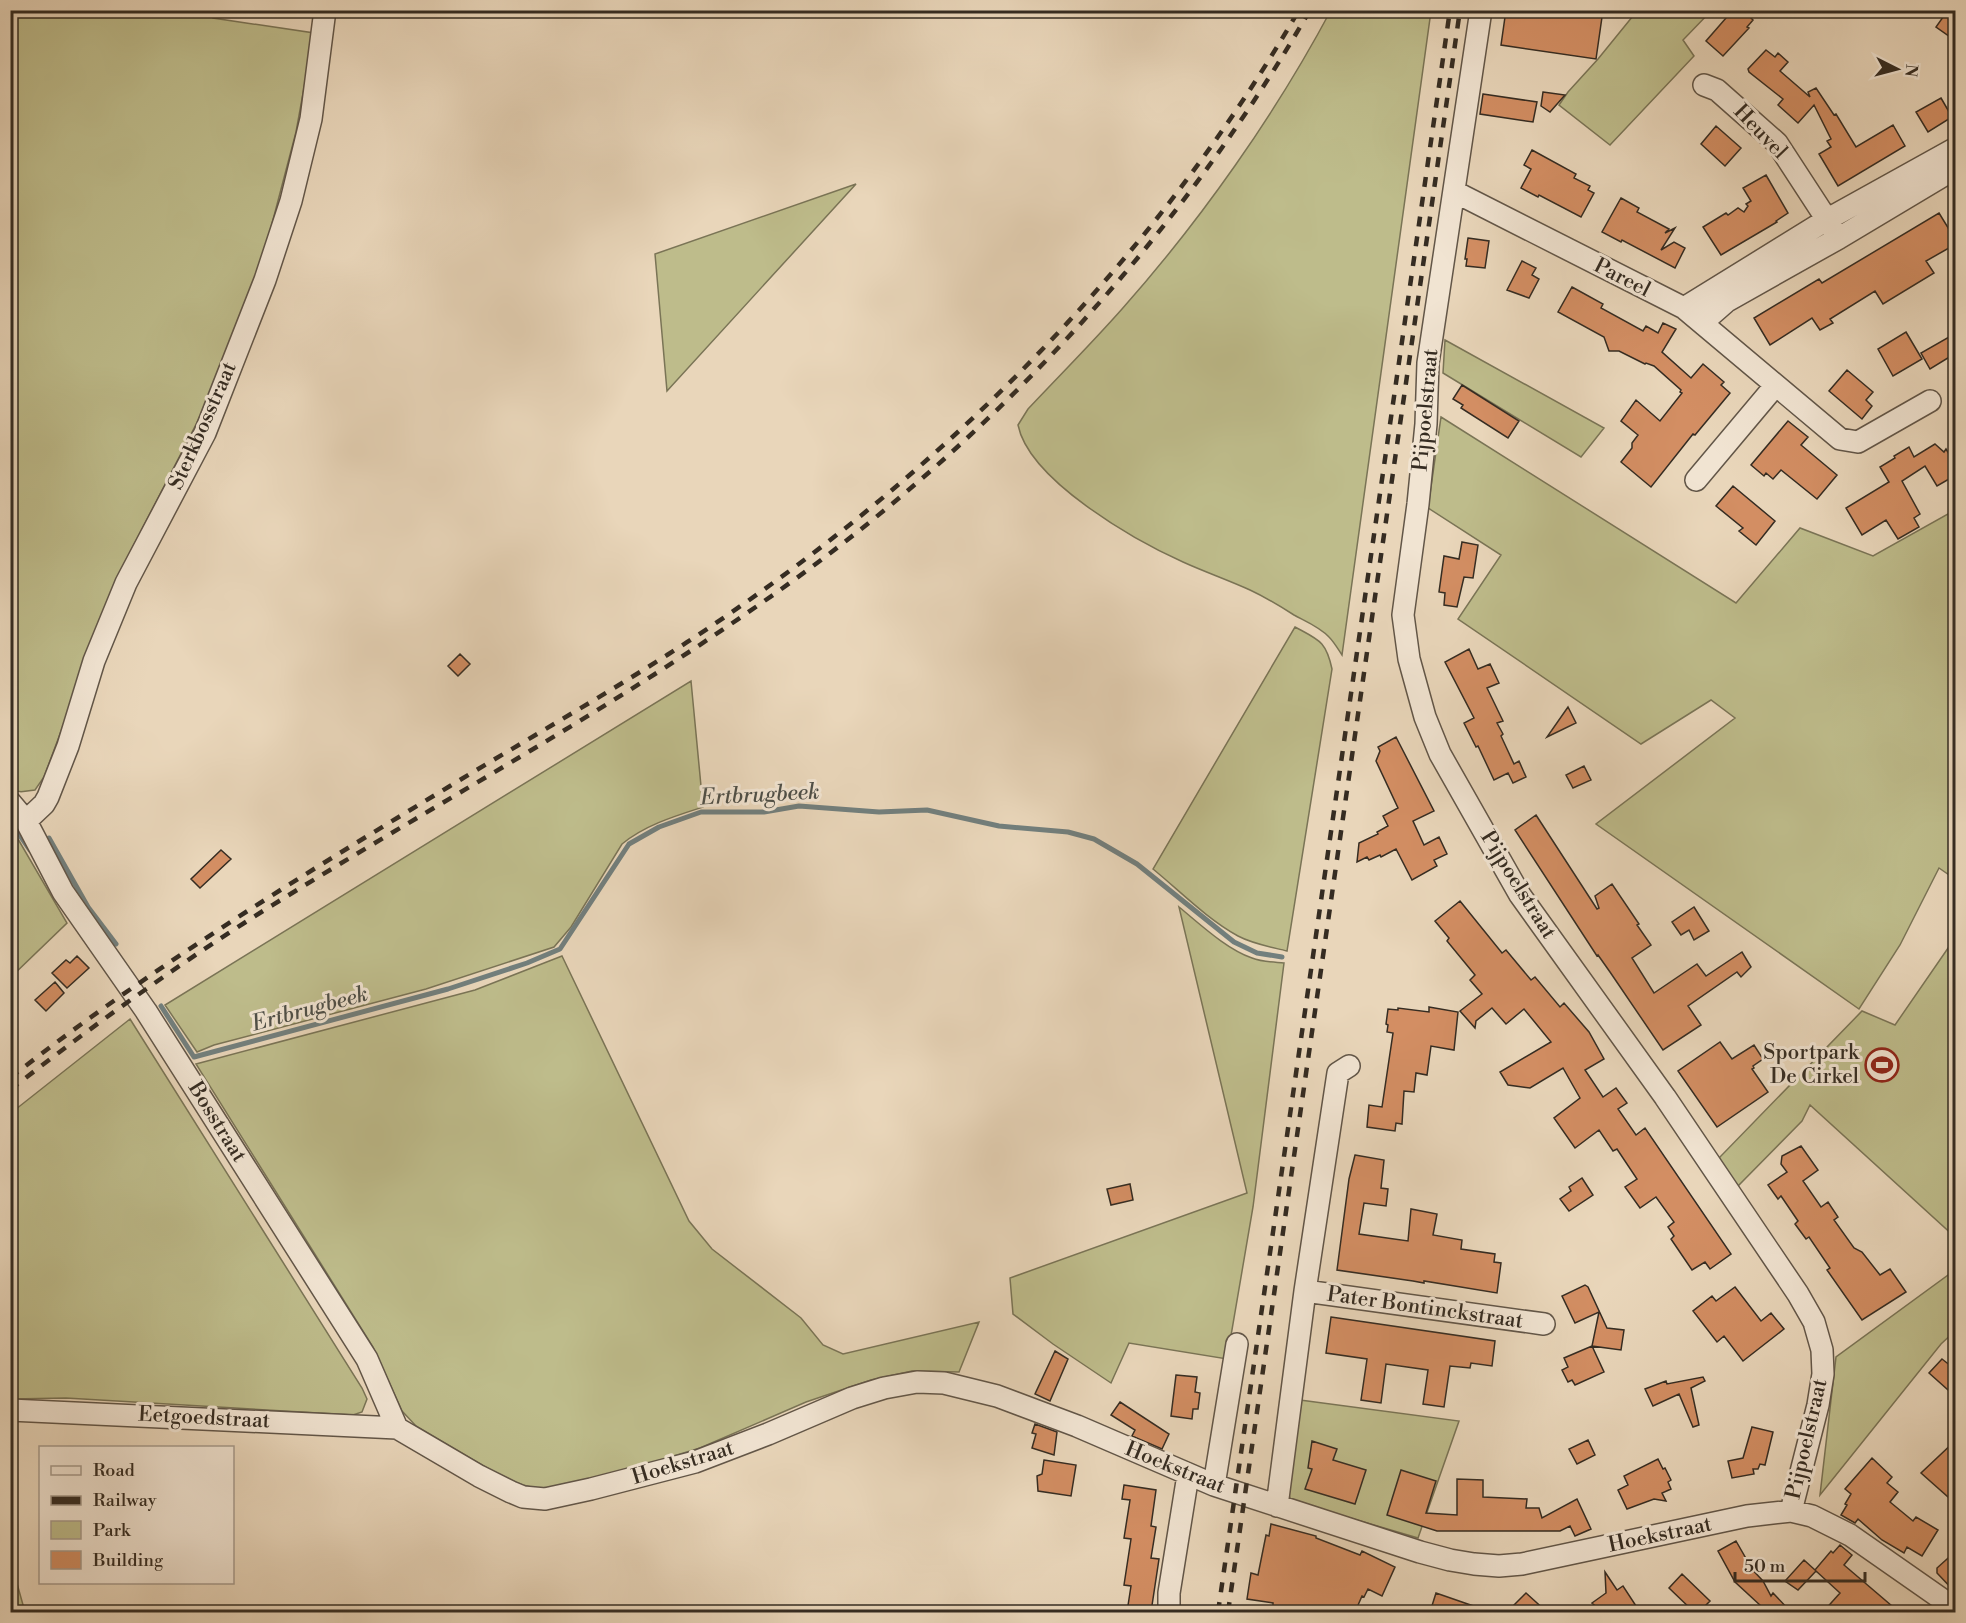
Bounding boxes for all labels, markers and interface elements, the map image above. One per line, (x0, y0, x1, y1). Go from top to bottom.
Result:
north arrow (1867, 39, 1927, 99)
text: N (1900, 63, 1922, 78)
street label: Heuvel (1728, 99, 1792, 165)
street label: Pareel (1589, 253, 1655, 303)
street label: Pijpoelstraat (1408, 347, 1444, 472)
street label: Sterkbosstraat (163, 358, 243, 494)
water label: Ertbrugbeek (699, 778, 820, 812)
street label: Pijpoelstraat (1474, 826, 1562, 945)
water label: Ertbrugbeek (248, 981, 371, 1038)
place label: Sportpark De Cirkel (1763, 1040, 1860, 1090)
sports icon: Sportpark De Cirkel (1864, 1047, 1900, 1083)
street label: Bosstraat (182, 1076, 252, 1168)
street label: Pater Bontinckstraat (1325, 1281, 1525, 1335)
street label: Pijpoelstraat (1780, 1376, 1834, 1502)
street label: Eetgoedstraat (137, 1402, 271, 1434)
street label: Hoekstraat (629, 1435, 738, 1491)
street label: Hoekstraat (1121, 1436, 1229, 1500)
legend (39, 1446, 234, 1584)
text: Road (93, 1459, 136, 1482)
text: Railway (93, 1489, 157, 1512)
street label: Hoekstraat (1606, 1511, 1715, 1559)
text: Park (93, 1519, 132, 1542)
scale bar (1735, 1545, 1866, 1583)
text: Building (92, 1549, 164, 1572)
text: 50 m (1744, 1555, 1786, 1578)

